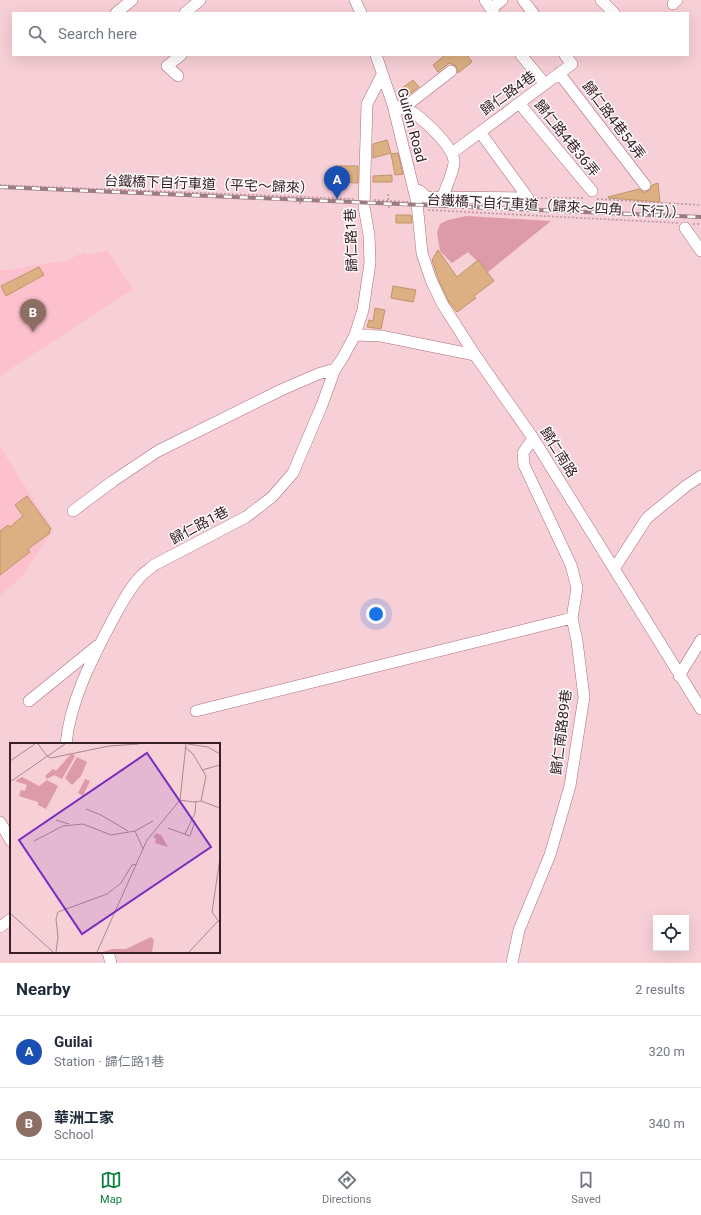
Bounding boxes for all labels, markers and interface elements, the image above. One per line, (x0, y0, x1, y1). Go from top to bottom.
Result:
search box (12, 12, 689, 56)
icon: search (26, 23, 48, 45)
text: Search here (58, 25, 137, 43)
street label: 歸仁路4巷 (477, 68, 539, 118)
street label: 歸仁路4巷54弄 (579, 78, 649, 162)
street label: Guiren Road (394, 86, 430, 164)
street label: 歸仁路4巷36弄 (531, 97, 603, 179)
pin: A (324, 166, 350, 199)
street label: 台鐵橋下自行車道（平宅～歸來） (104, 172, 314, 196)
street label: 台鐵橋下自行車道（歸來～四角（下行）） (426, 191, 686, 221)
street label: 歸仁路1巷 (342, 208, 360, 272)
pin: B (20, 299, 46, 332)
street label: 歸仁南路 (537, 424, 581, 480)
street label: 歸仁路1巷 (167, 503, 231, 547)
your location (366, 604, 386, 624)
street label: 歸仁南路89巷 (548, 688, 574, 776)
inset map (10, 743, 220, 953)
map controls (653, 915, 689, 951)
button: locate (653, 915, 689, 951)
text: Nearby (16, 979, 71, 999)
text: 2 results (635, 982, 685, 997)
text: Guilai (54, 1033, 93, 1051)
text: A (25, 1044, 33, 1059)
text: 320 m (648, 1044, 685, 1059)
text: Station · 歸仁路1巷 (54, 1054, 164, 1069)
text: 華洲工家 (54, 1109, 114, 1127)
text: B (25, 1116, 33, 1131)
text: 340 m (648, 1116, 685, 1131)
text: School (54, 1127, 94, 1142)
tab: Map (100, 1169, 122, 1206)
tab: Directions (322, 1169, 371, 1206)
tab: Saved (571, 1169, 601, 1206)

